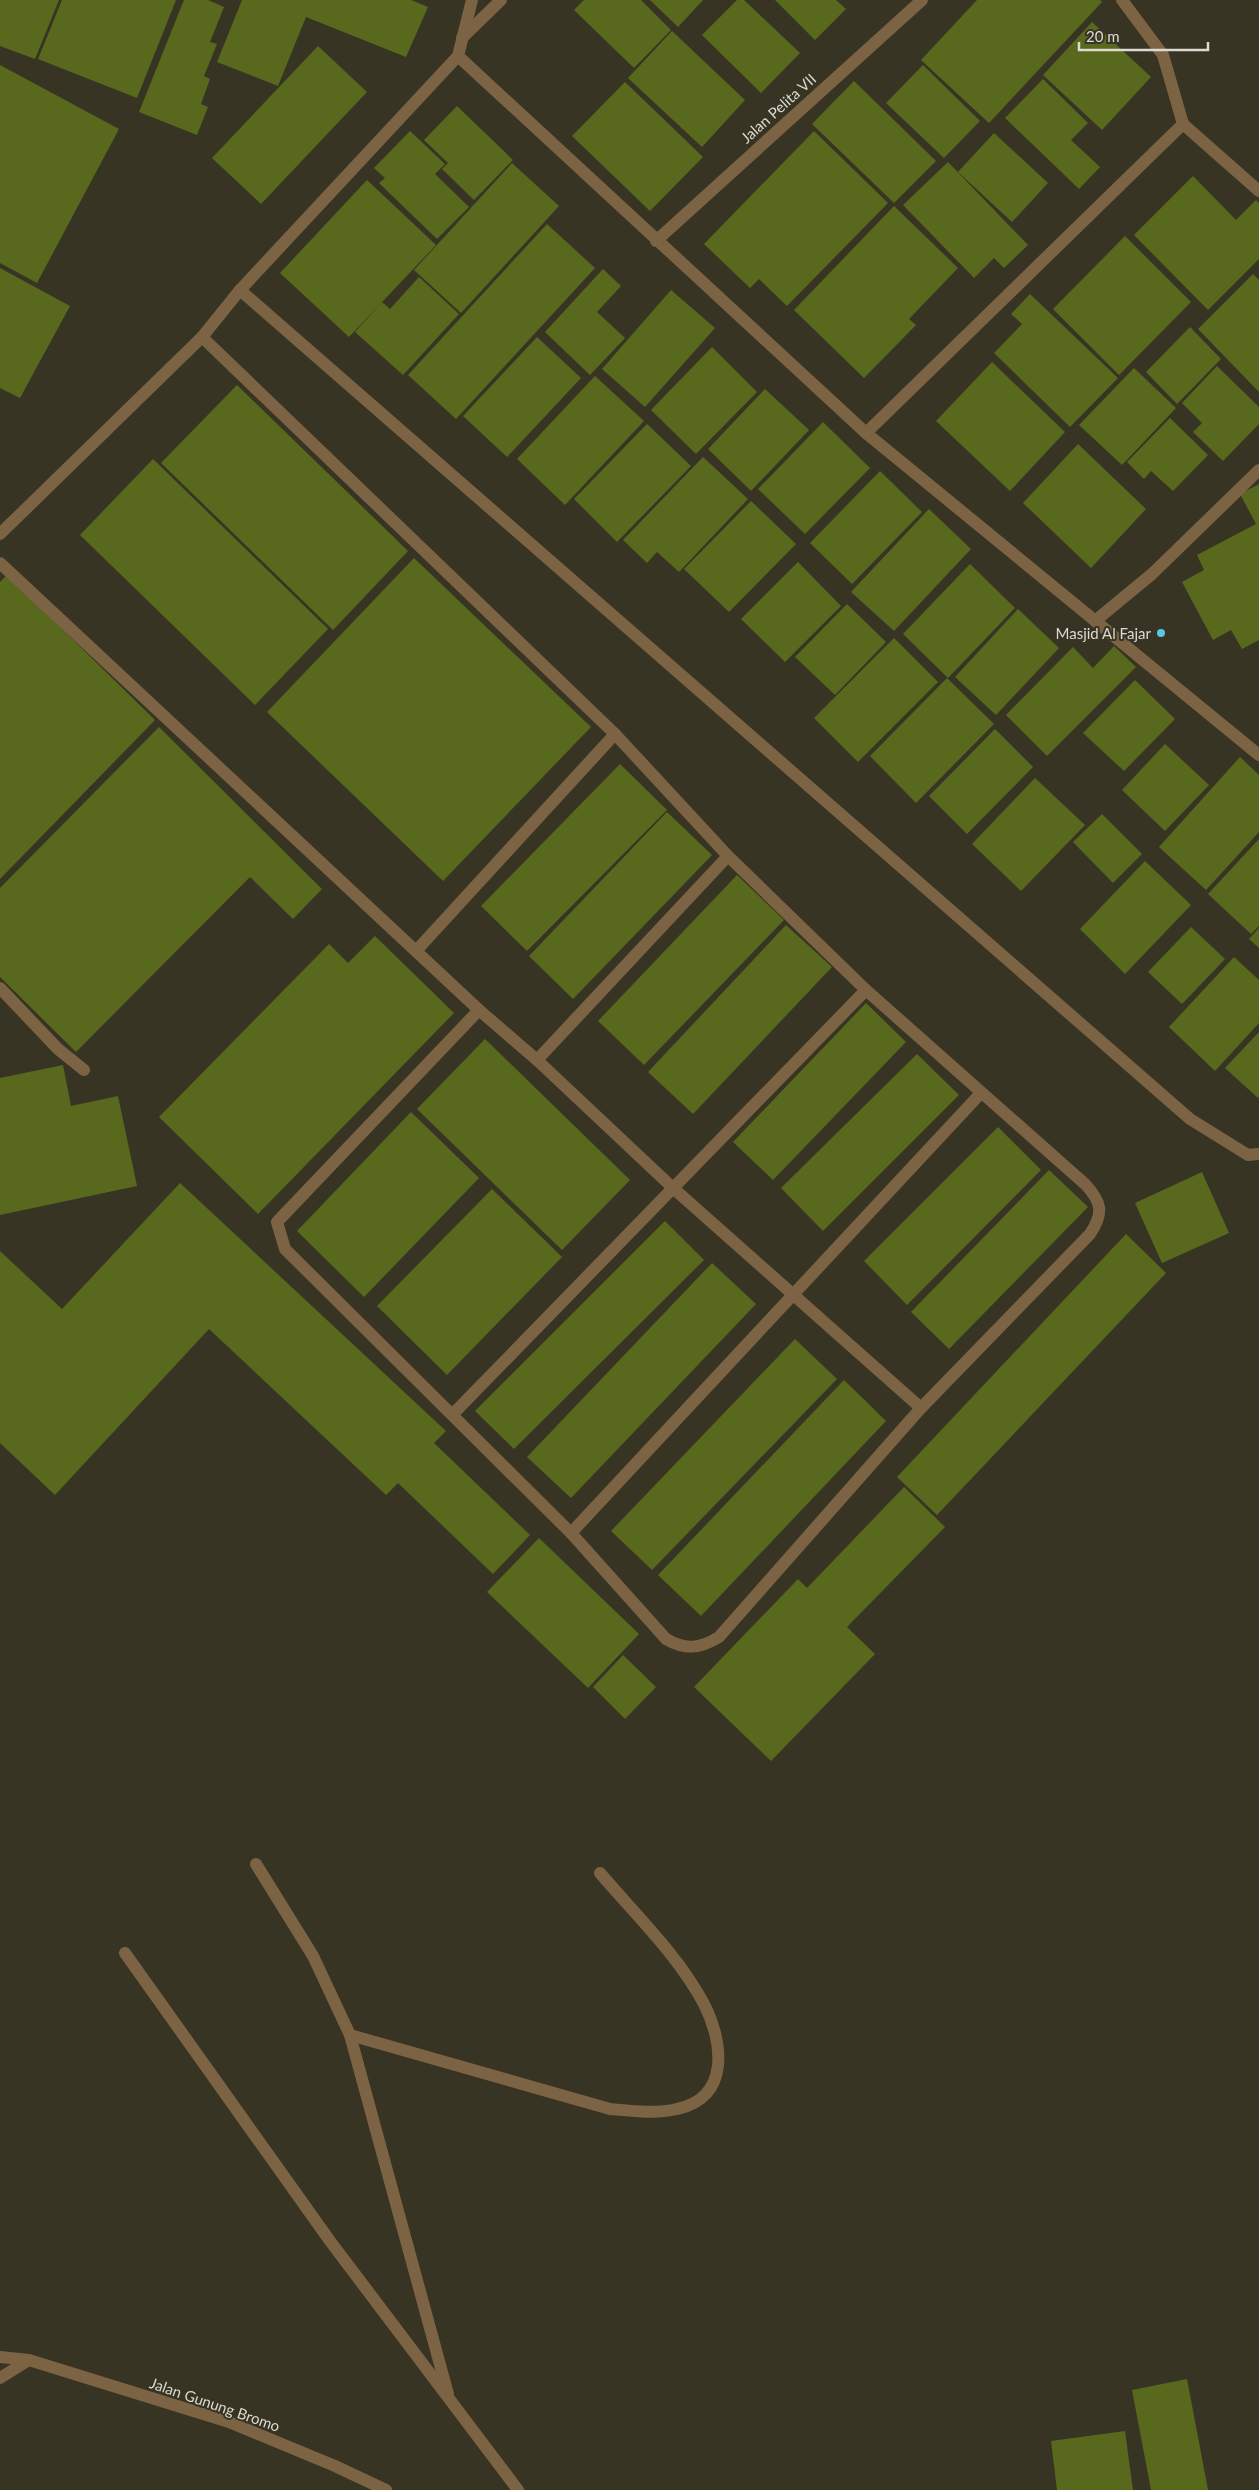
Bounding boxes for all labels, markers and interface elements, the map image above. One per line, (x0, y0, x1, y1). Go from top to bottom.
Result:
scale bar (1079, 20, 1208, 52)
text: 20 m (1086, 27, 1120, 45)
street label: Jalan Pelita VII (737, 70, 819, 146)
place label: Masjid Al Fajar (1056, 624, 1152, 642)
marker: Masjid Al Fajar (1155, 627, 1167, 639)
street label: Jalan Gunung Bromo (147, 2373, 283, 2435)

